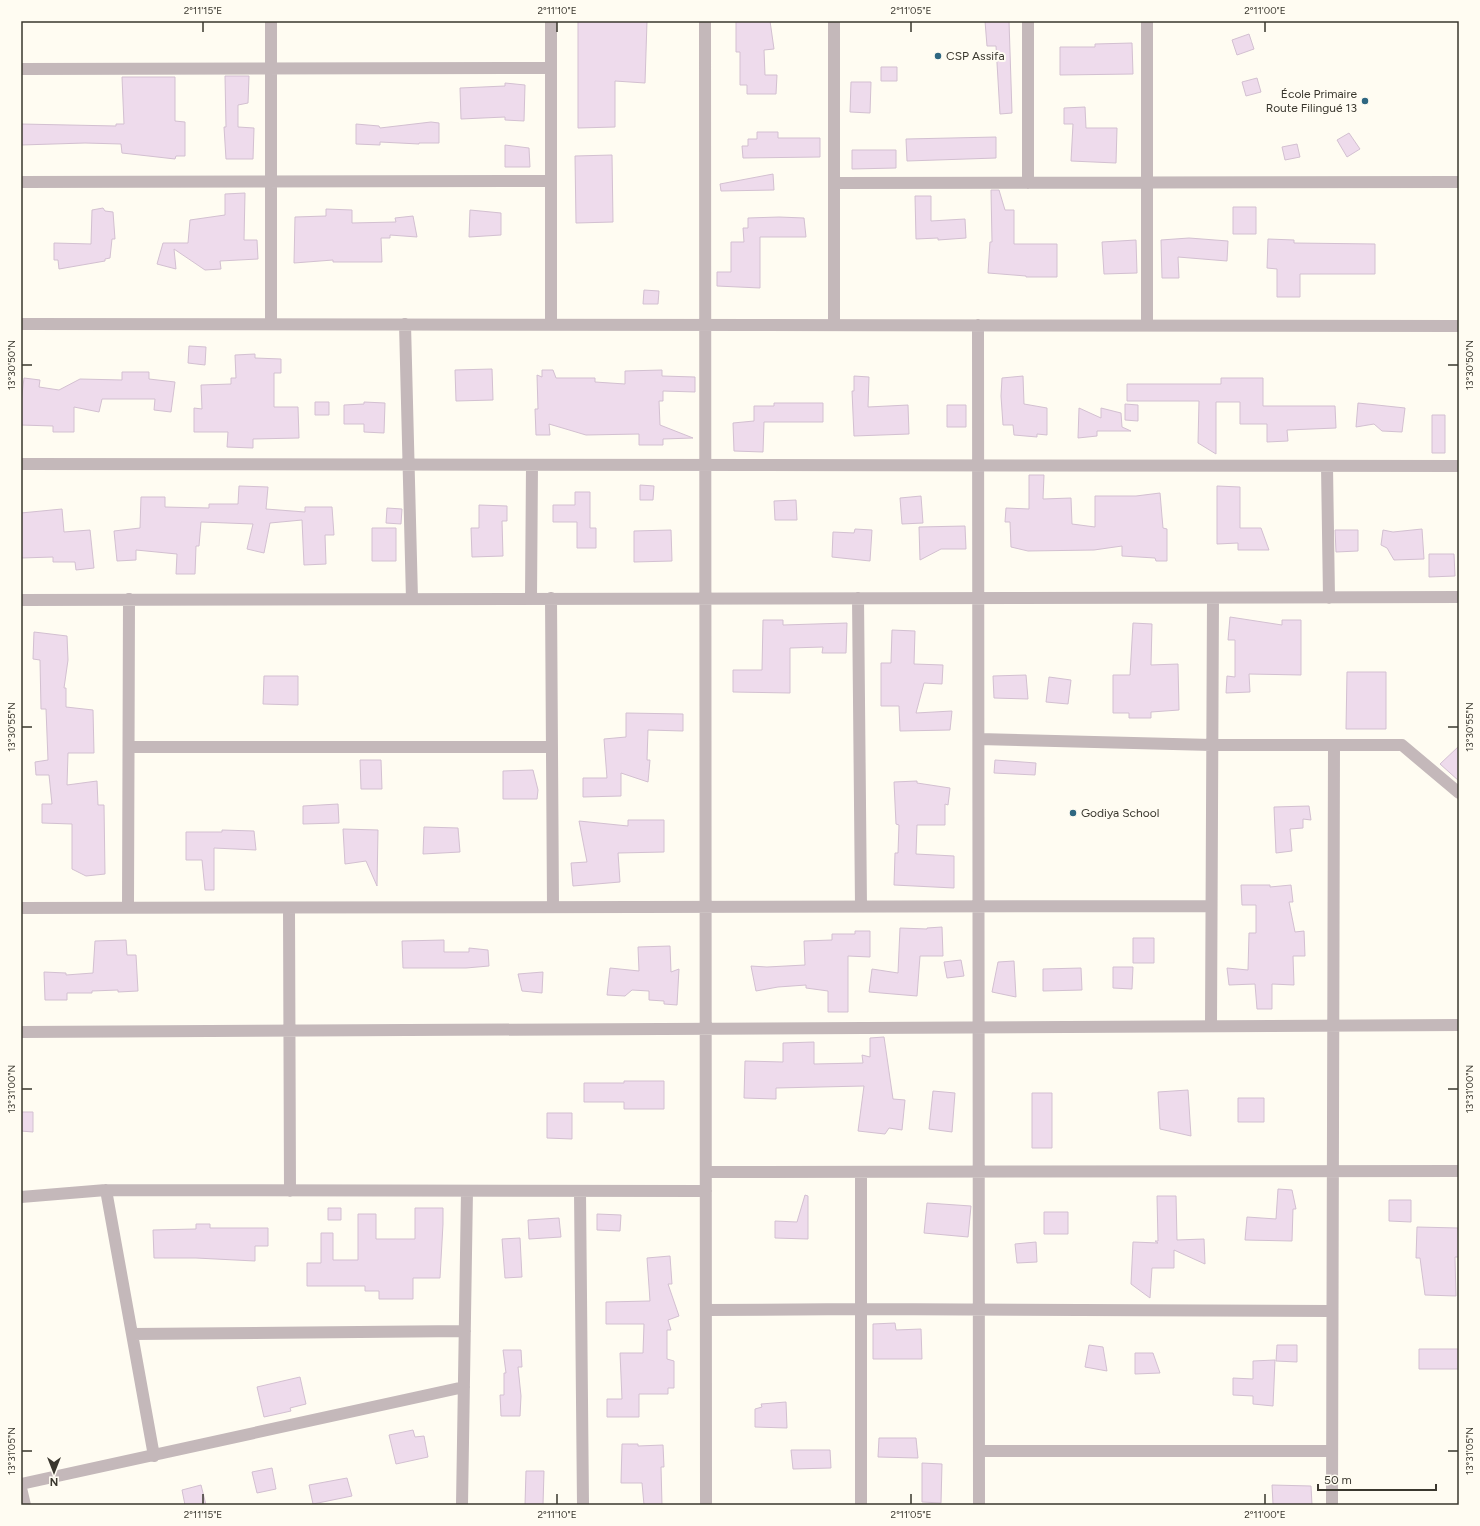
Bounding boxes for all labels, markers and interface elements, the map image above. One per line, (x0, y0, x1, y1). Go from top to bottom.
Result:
text: 2°11'15"E (184, 4, 222, 17)
text: 2°11'10"E (537, 4, 577, 17)
text: 2°11'05"E (891, 4, 931, 17)
text: 2°11'00"E (1244, 4, 1286, 17)
place label: CSP Assifa (946, 49, 1005, 63)
marker: CSP Assifa (933, 51, 943, 61)
place label: École Primaire Route Filingué 13 (1266, 87, 1357, 115)
marker: École Primaire Route Filingué 13 (1360, 96, 1370, 106)
text: 13°30'50"N (5, 340, 18, 390)
text: 13°30'50"N (1463, 340, 1476, 390)
text: 13°30'55"N (5, 702, 18, 752)
text: 13°30'55"N (1463, 702, 1476, 752)
place label: Godiya School (1081, 806, 1159, 820)
marker: Godiya School (1068, 808, 1078, 818)
text: 13°31'00"N (5, 1065, 18, 1113)
text: 13°31'00"N (1463, 1065, 1476, 1113)
text: 13°31'05"N (5, 1427, 18, 1475)
text: 13°31'05"N (1463, 1427, 1476, 1475)
north arrow (34, 1452, 74, 1492)
scale bar (1318, 1466, 1436, 1492)
text: 50 m (1324, 1473, 1352, 1487)
text: N (50, 1475, 58, 1488)
text: 2°11'15"E (184, 1508, 222, 1521)
text: 2°11'10"E (537, 1508, 577, 1521)
text: 2°11'05"E (891, 1508, 931, 1521)
text: 2°11'00"E (1244, 1508, 1286, 1521)

